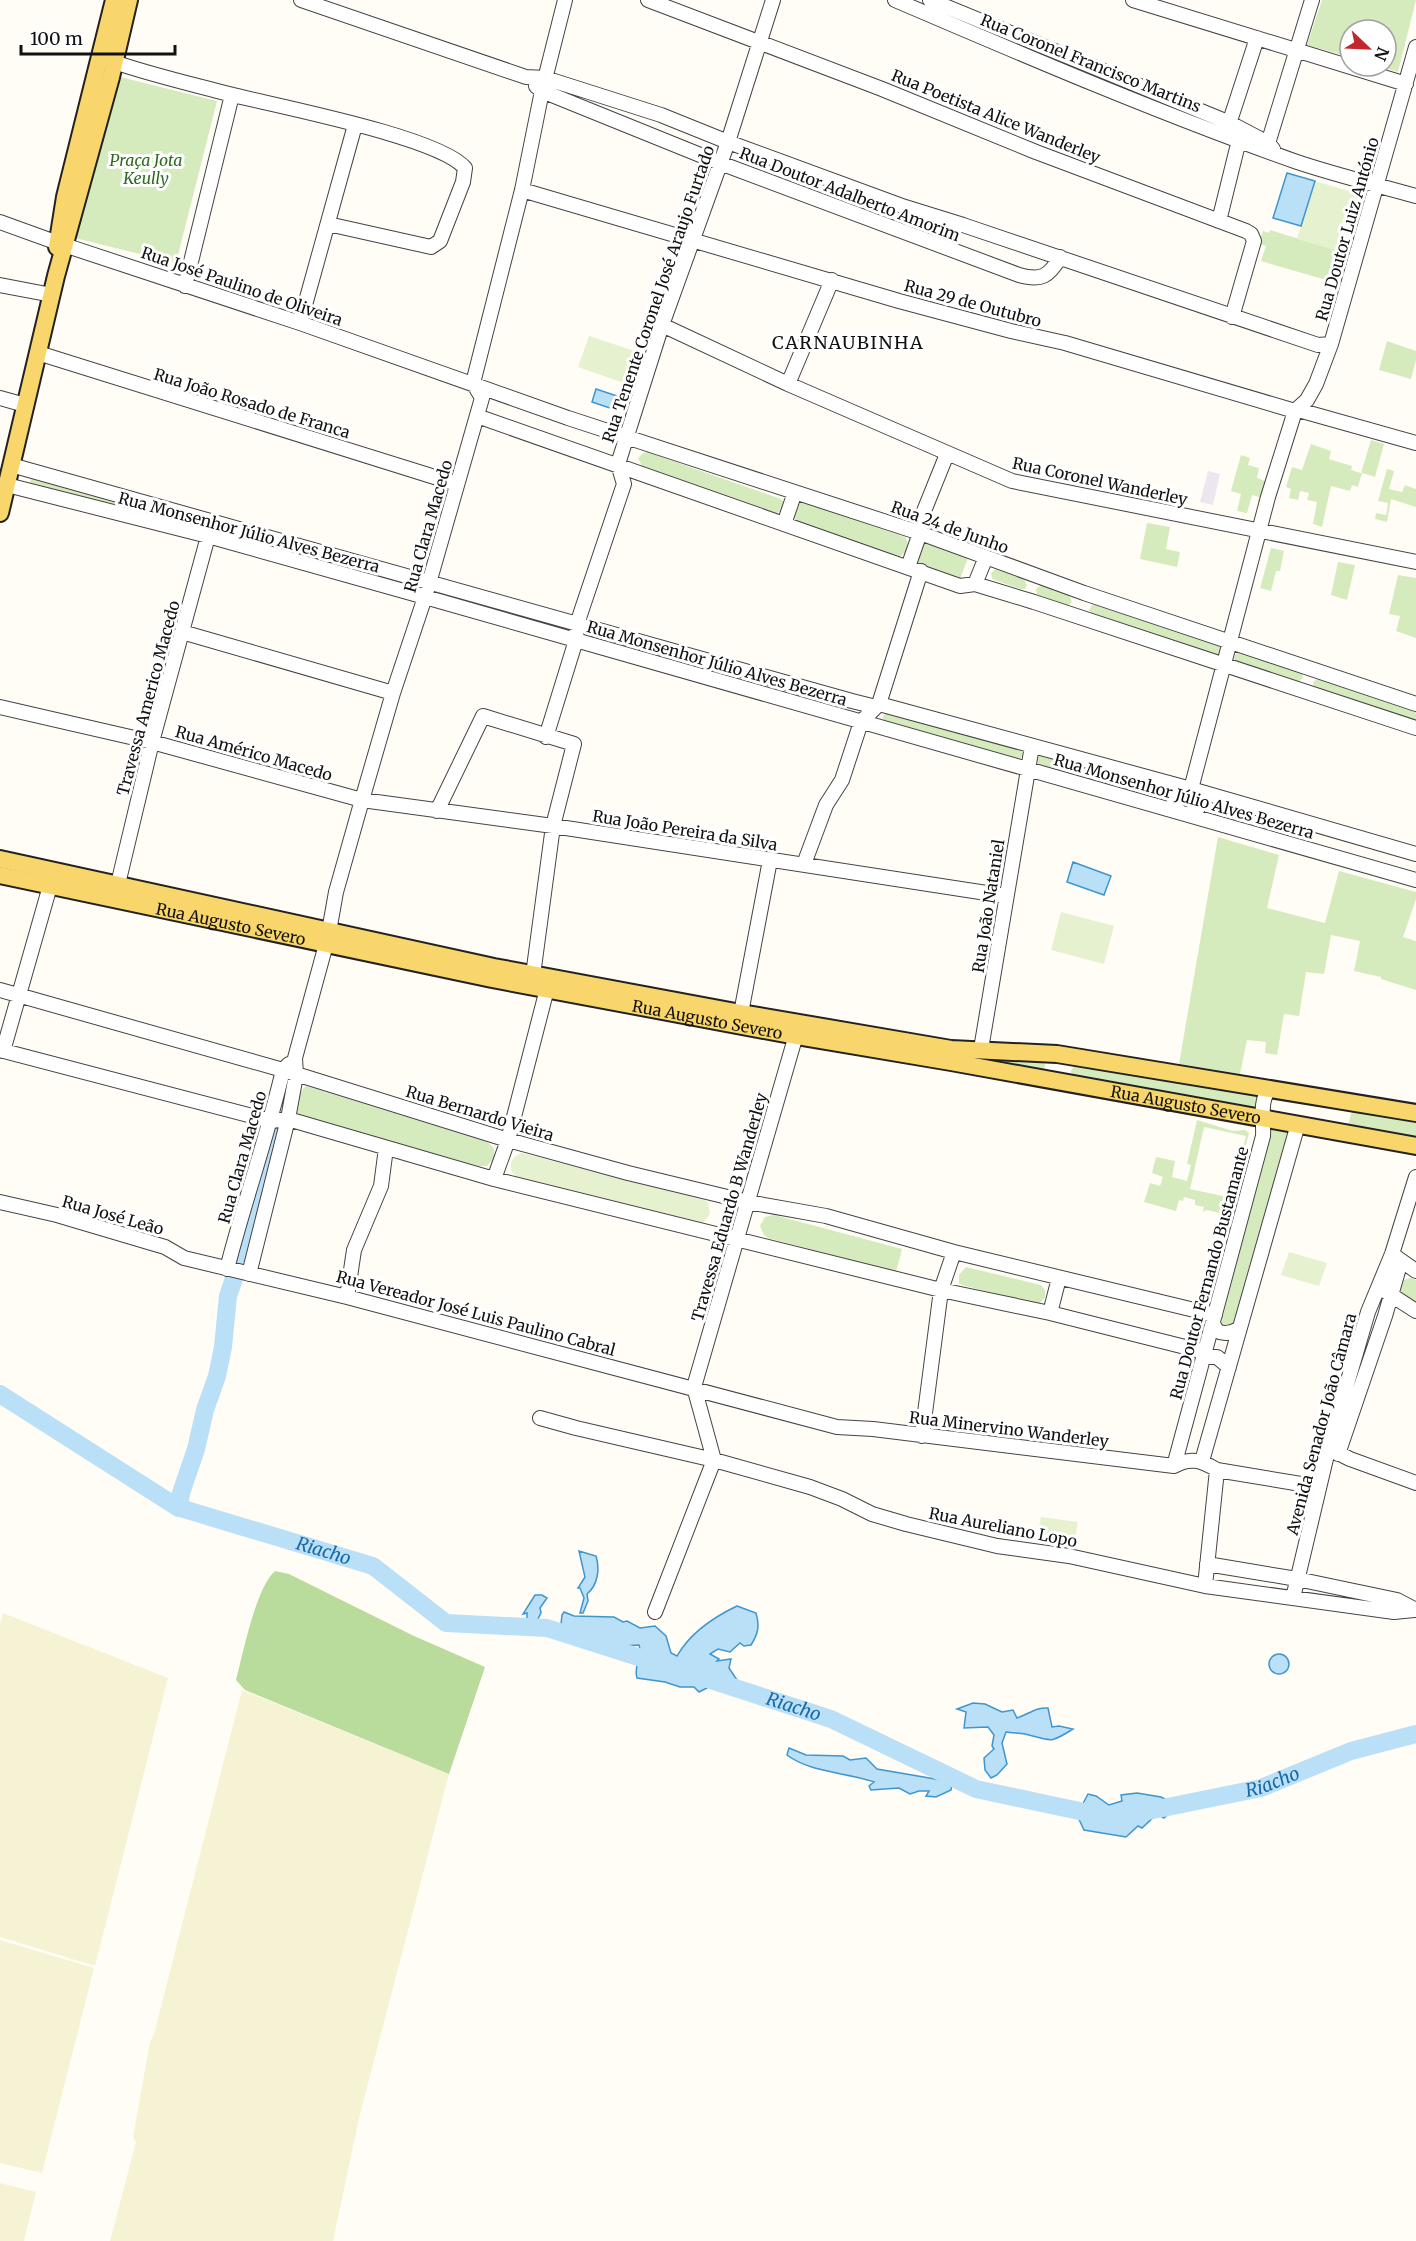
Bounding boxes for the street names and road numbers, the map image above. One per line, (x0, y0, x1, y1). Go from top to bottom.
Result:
street label: Rua Coronel Francisco Martins (978, 10, 1204, 117)
street label: Rua Poetista Alice Wanderley (889, 65, 1104, 167)
street label: Rua Doutor Luiz António (1311, 135, 1383, 323)
street label: Rua Tenente Coronel José Araujo Furtado (598, 143, 718, 445)
street label: Rua Doutor Adalberto Amorim (737, 143, 963, 245)
street label: Rua José Paulino de Oliveira (139, 242, 346, 330)
street label: Rua 29 de Outubro (902, 275, 1044, 331)
street label: Rua João Rosado de Franca (151, 364, 353, 443)
street label: Rua Coronel Wanderley (1011, 453, 1190, 509)
street label: Rua Clara Macedo (400, 458, 456, 594)
street label: Rua Monsenhor Júlio Alves Bezerra (116, 487, 382, 577)
street label: Rua 24 de Junho (888, 496, 1012, 558)
street label: Travessa Americo Macedo (112, 598, 184, 798)
street label: Rua Monsenhor Júlio Alves Bezerra (585, 616, 850, 710)
street label: Rua Américo Macedo (173, 721, 335, 785)
street label: Rua Monsenhor Júlio Alves Bezerra (1052, 749, 1317, 843)
street label: Rua João Pereira da Silva (591, 805, 779, 855)
street label: Rua João Nataniel (968, 838, 1008, 974)
street label: Rua Augusto Severo (154, 898, 308, 949)
street label: Rua Augusto Severo (631, 996, 784, 1043)
street label: Rua Bernardo Vieira (404, 1081, 557, 1145)
street label: Rua Augusto Severo (1109, 1081, 1263, 1128)
street label: Rua Clara Macedo (214, 1089, 270, 1225)
street label: Travessa Eduardo B Wanderley (687, 1090, 771, 1324)
street label: Rua Doutor Fernando Bustamante (1166, 1144, 1252, 1402)
street label: Rua José Leão (60, 1191, 166, 1239)
street label: Rua Vereador José Luis Paulino Cabral (334, 1266, 618, 1360)
street label: Avenida Senador João Câmara (1281, 1311, 1360, 1538)
street label: Rua Minervino Wanderley (908, 1407, 1111, 1451)
street label: Rua Aureliano Lopo (927, 1503, 1079, 1551)

